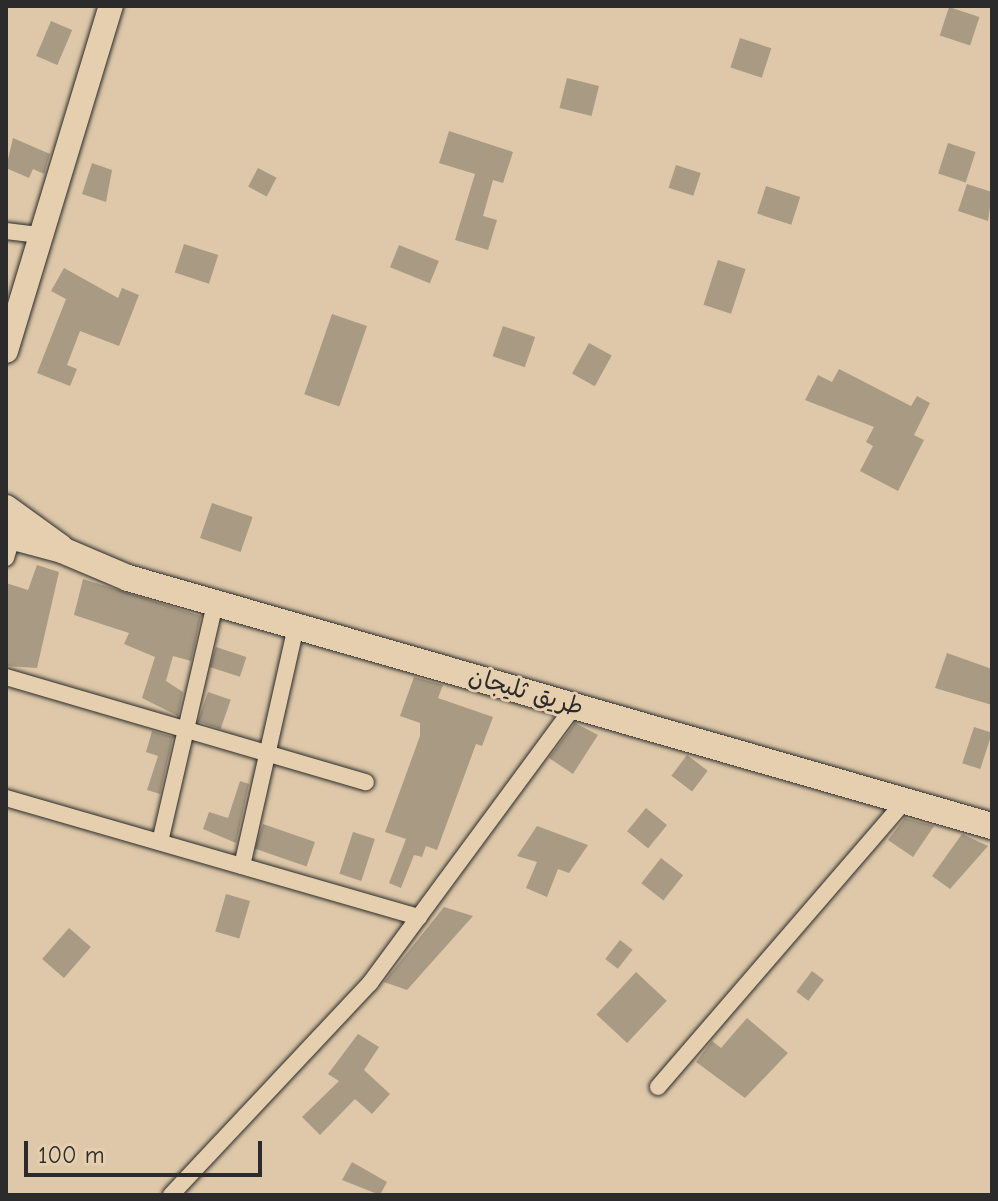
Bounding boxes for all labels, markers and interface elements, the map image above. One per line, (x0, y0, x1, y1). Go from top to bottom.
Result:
street label: طريق ثليجان (465, 662, 587, 722)
scale bar (28, 1125, 266, 1175)
text: 100 m (38, 1141, 105, 1169)

